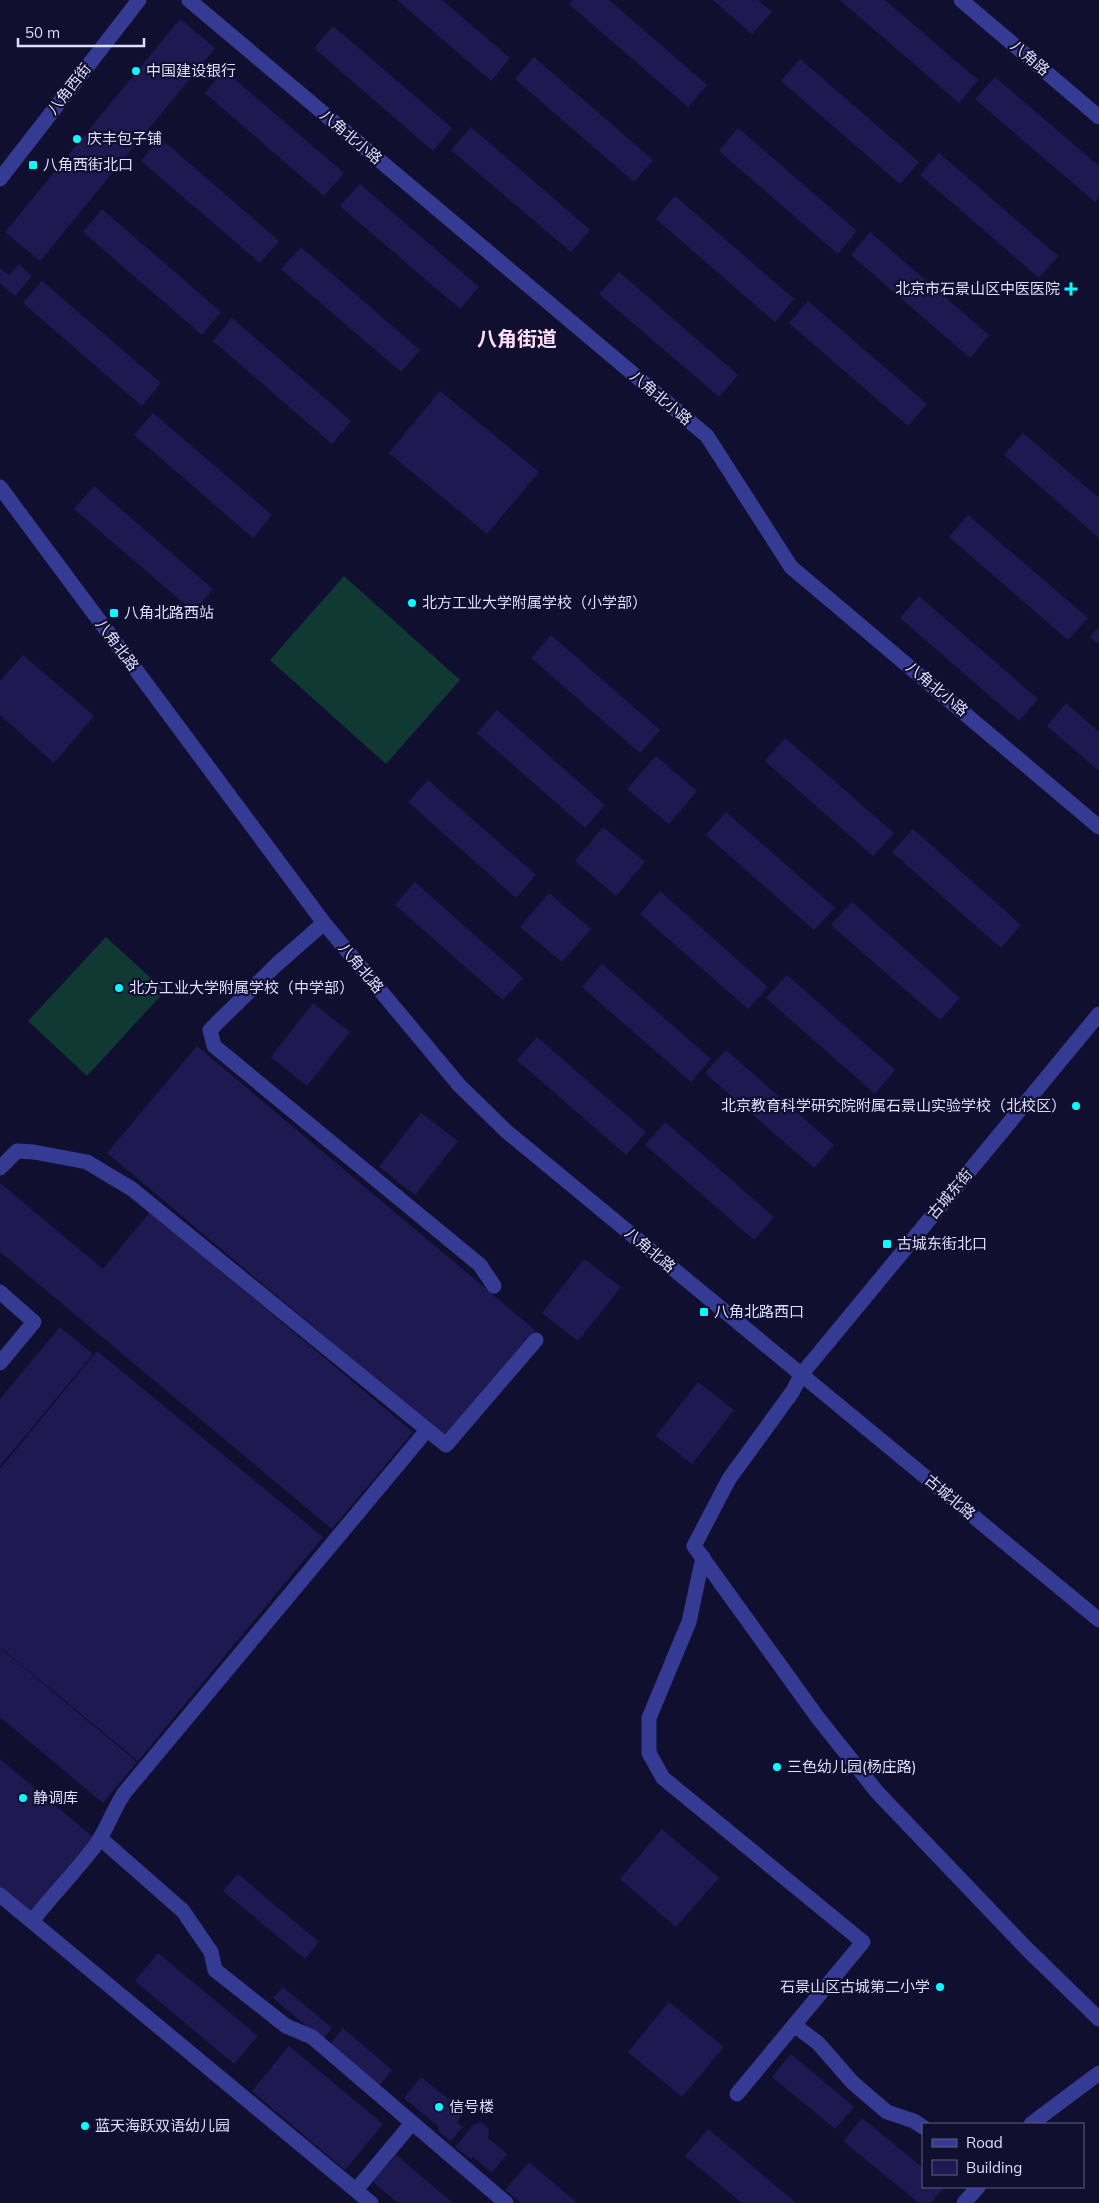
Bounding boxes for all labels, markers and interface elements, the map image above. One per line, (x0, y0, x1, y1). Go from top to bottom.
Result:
scale bar (18, 15, 144, 47)
text: 50 m (25, 23, 60, 42)
street label: 八角路 (1007, 36, 1054, 79)
street label: 八角西街 (43, 59, 95, 118)
place label: 中国建设银行 (146, 61, 236, 80)
marker: 中国建设银行 (130, 65, 142, 77)
street label: 八角北小路 (316, 105, 386, 168)
place label: 庆丰包子铺 (87, 129, 162, 148)
marker: 庆丰包子铺 (71, 133, 83, 145)
place label: 八角西街北口 (43, 155, 133, 174)
marker: 八角西街北口 (27, 159, 39, 171)
place label: 北京市石景山区中医医院 (895, 279, 1060, 298)
marker: 北京市石景山区中医医院 (1064, 282, 1078, 296)
district label: 八角街道 (477, 326, 557, 351)
street label: 八角北小路 (626, 366, 696, 429)
place label: 北方工业大学附属学校（小学部） (422, 593, 647, 612)
marker: 北方工业大学附属学校（小学部） (406, 597, 418, 609)
place label: 八角北路西站 (124, 603, 214, 622)
marker: 八角北路西站 (108, 607, 120, 619)
street label: 八角北路 (92, 615, 143, 674)
street label: 八角北小路 (902, 657, 972, 720)
street label: 八角北路 (335, 939, 388, 997)
place label: 北方工业大学附属学校（中学部） (129, 978, 354, 997)
marker: 北方工业大学附属学校（中学部） (113, 982, 125, 994)
place label: 北京教育科学研究院附属石景山实验学校（北校区） (721, 1096, 1066, 1115)
marker: 北京教育科学研究院附属石景山实验学校（北校区） (1070, 1100, 1082, 1112)
street label: 古城东街 (923, 1165, 976, 1223)
street label: 八角北路 (621, 1223, 679, 1276)
place label: 古城东街北口 (897, 1234, 987, 1253)
marker: 古城东街北口 (881, 1238, 893, 1250)
place label: 八角北路西口 (714, 1302, 804, 1321)
marker: 八角北路西口 (698, 1306, 710, 1318)
street label: 古城北路 (921, 1470, 979, 1523)
place label: 三色幼儿园(杨庄路) (787, 1757, 917, 1776)
marker: 三色幼儿园(杨庄路) (771, 1761, 783, 1773)
place label: 静调库 (33, 1788, 78, 1807)
marker: 静调库 (17, 1792, 29, 1804)
place label: 石景山区古城第二小学 (780, 1977, 930, 1996)
marker: 石景山区古城第二小学 (934, 1981, 946, 1993)
place label: 信号楼 (449, 2097, 494, 2116)
marker: 信号楼 (433, 2101, 445, 2113)
place label: 蓝天海跃双语幼儿园 (95, 2116, 230, 2135)
marker: 蓝天海跃双语幼儿园 (79, 2120, 91, 2132)
legend (922, 2123, 1084, 2188)
text: Road (966, 2133, 1003, 2152)
text: Building (966, 2158, 1022, 2177)

